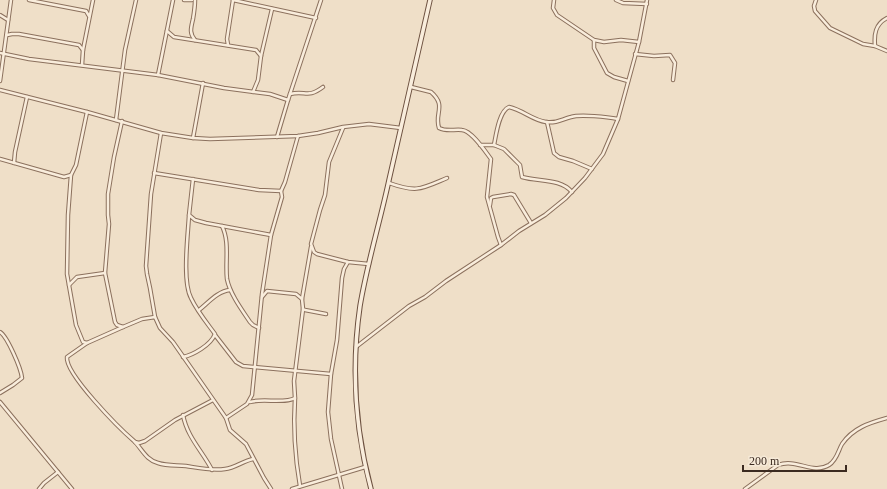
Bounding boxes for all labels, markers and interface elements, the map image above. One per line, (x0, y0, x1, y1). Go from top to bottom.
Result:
scale bar (743, 447, 846, 473)
text: 200 m (749, 454, 780, 468)

